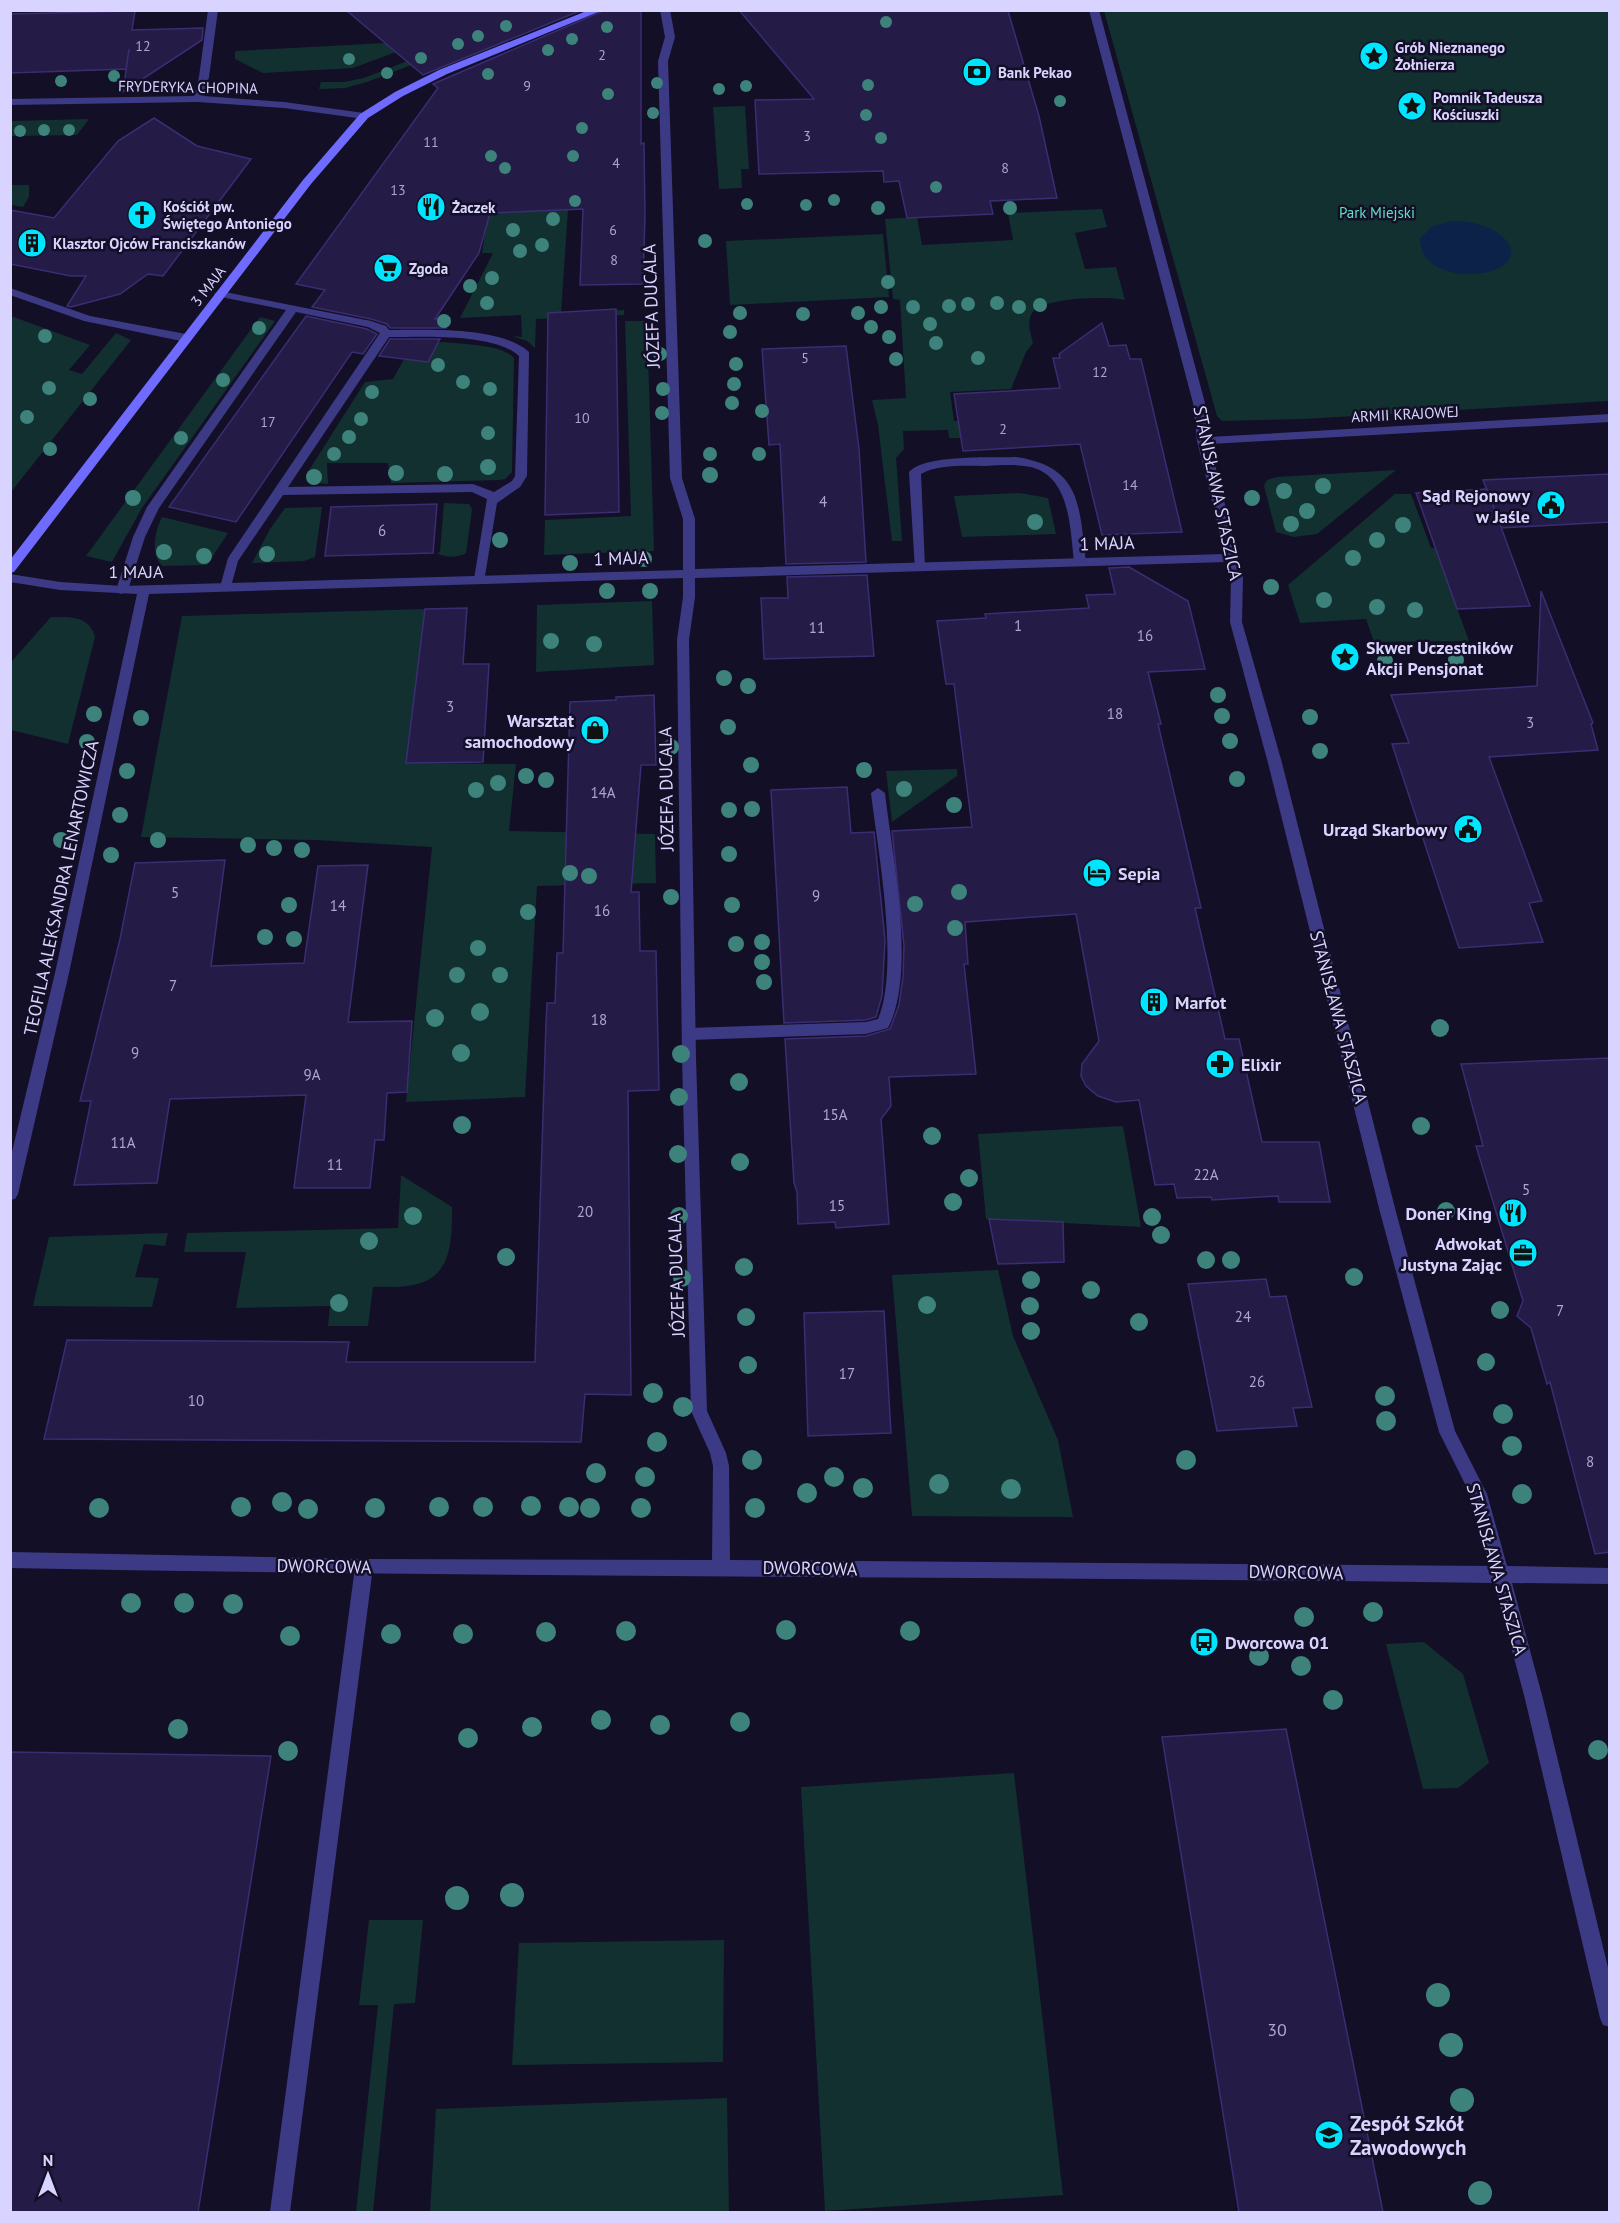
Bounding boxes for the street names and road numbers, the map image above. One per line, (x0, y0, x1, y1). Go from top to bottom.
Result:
street label: FRYDERYKA CHOPINA (118, 76, 258, 98)
street label: JÓZEFA DUCALA (637, 243, 665, 369)
street label: 3 MAJA (186, 262, 230, 310)
street label: ARMII KRAJOWEJ (1351, 402, 1459, 426)
street label: STANISŁAWA STASZICA (1188, 404, 1248, 583)
street label: 1 MAJA (1079, 531, 1135, 555)
street label: 1 MAJA (593, 546, 649, 570)
street label: 1 MAJA (108, 560, 164, 583)
street label: JÓZEFA DUCALA (653, 726, 679, 852)
street label: TEOFILA ALEKSANDRA LENARTOWICZA (18, 738, 104, 1038)
street label: STANISŁAWA STASZICA (1305, 928, 1373, 1106)
street label: JÓZEFA DUCALA (662, 1212, 690, 1338)
street label: STANISŁAWA STASZICA (1461, 1480, 1533, 1658)
street label: DWORCOWA (276, 1554, 372, 1578)
street label: DWORCOWA (762, 1556, 858, 1580)
street label: DWORCOWA (1248, 1560, 1344, 1584)

